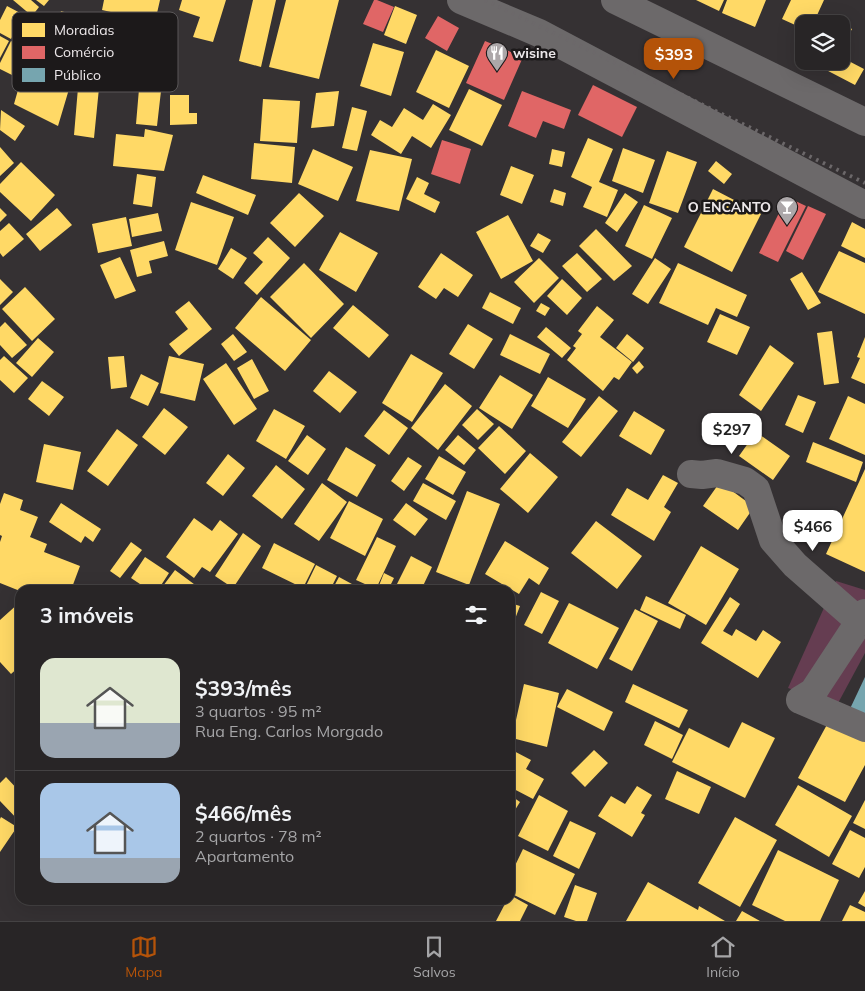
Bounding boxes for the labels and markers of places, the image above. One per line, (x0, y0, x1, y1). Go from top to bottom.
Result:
pin: $393 (644, 38, 704, 80)
restaurant icon: wisine (485, 41, 509, 72)
place label: wisine (513, 44, 556, 62)
bar icon: O ENCANTO (775, 195, 799, 226)
place label: O ENCANTO (688, 198, 771, 216)
pin: $297 (702, 412, 762, 455)
pin: $466 (783, 510, 843, 552)

